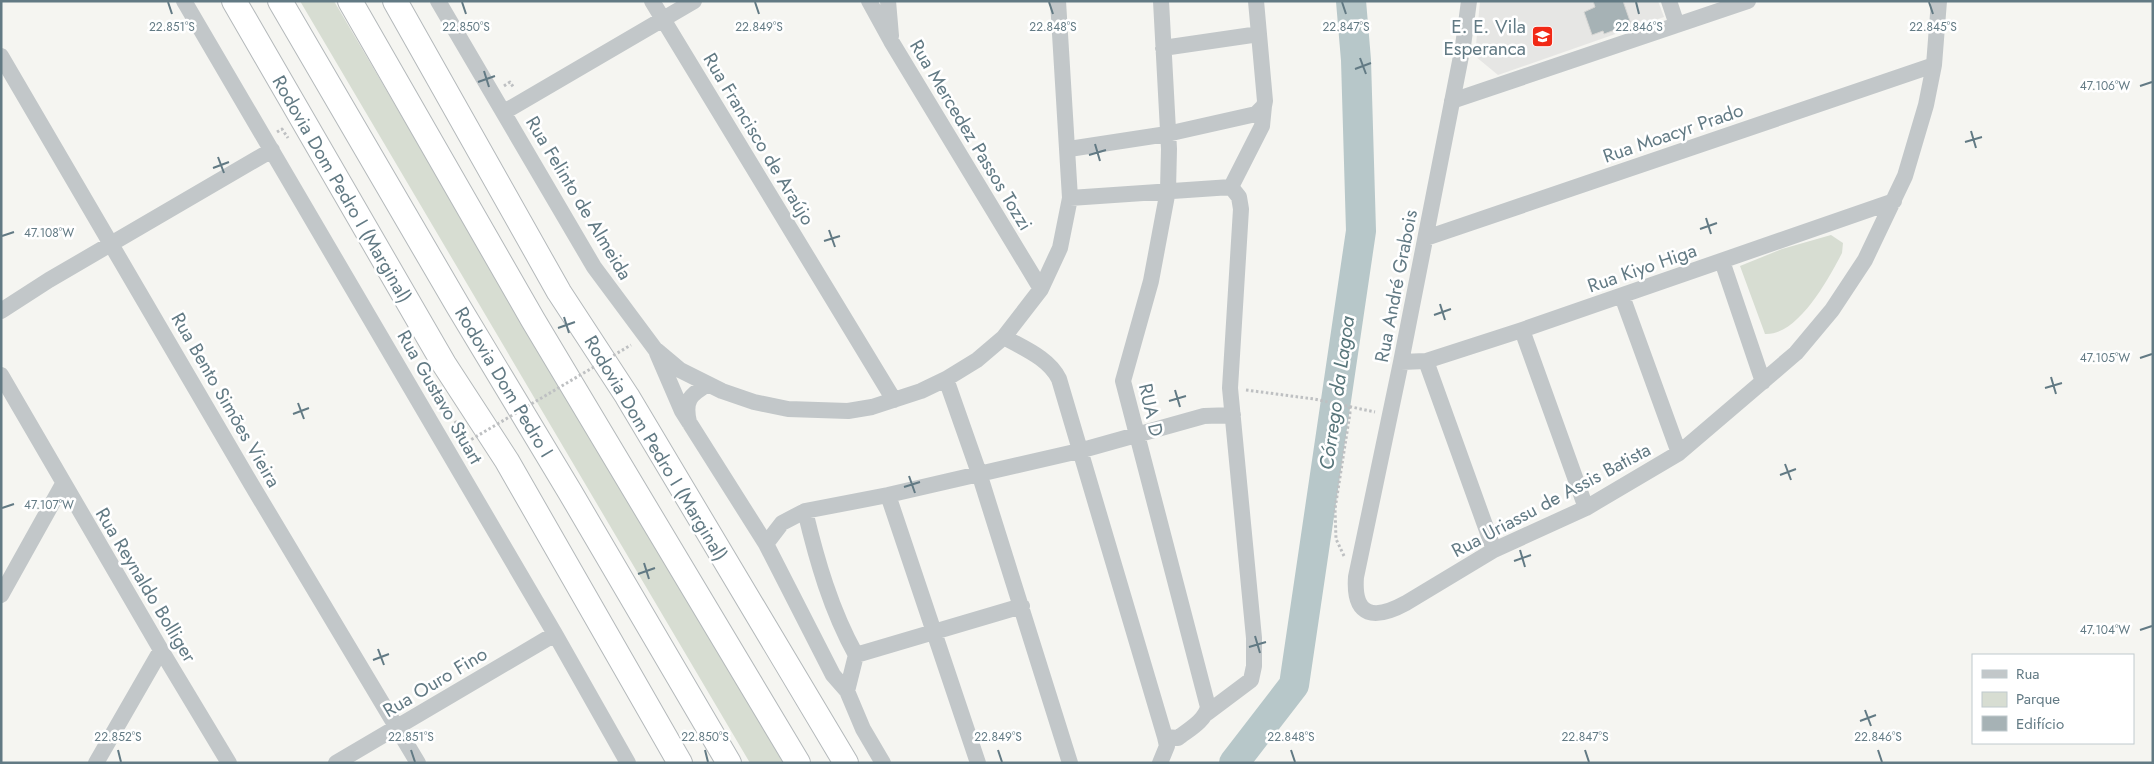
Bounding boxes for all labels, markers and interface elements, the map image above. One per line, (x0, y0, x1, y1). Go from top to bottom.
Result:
place label: E. E. Vila Esperanca (1443, 13, 1526, 62)
text: 22.851°S (149, 18, 195, 36)
text: 22.850°S (442, 18, 490, 36)
text: 22.849°S (735, 18, 783, 36)
text: 22.848°S (1029, 18, 1077, 36)
text: 22.847°S (1322, 18, 1370, 36)
text: 22.846°S (1615, 18, 1663, 36)
text: 22.845°S (1909, 18, 1957, 36)
school or university icon: E. E. Vila Esperanca (1530, 25, 1554, 49)
street label: Rua Mercedez Passos Tozzi (903, 34, 1039, 236)
street label: Rua Francisco de Araújo (697, 48, 821, 230)
street label: Rodovia Dom Pedro I (Marginal) (266, 70, 418, 308)
text: 47.106°W (2080, 77, 2130, 95)
street label: Rua Moacyr Prado (1599, 96, 1747, 170)
street label: Rua Felinto de Almeida (519, 111, 639, 285)
street label: Rua André Grabois (1368, 207, 1424, 365)
text: 47.108°W (24, 224, 74, 242)
street label: Rua Kiyo Higa (1584, 237, 1700, 299)
street label: Rodovia Dom Pedro I (448, 302, 560, 462)
street label: Rua Bento Simões Vieira (165, 308, 287, 492)
water label: Córrego da Lagoa (1312, 314, 1362, 472)
street label: Rua Gustavo Stuart (391, 325, 490, 469)
street label: Rodovia Dom Pedro I (Marginal) (578, 330, 734, 566)
text: 47.105°W (2080, 349, 2130, 367)
street label: RUA D (1132, 381, 1170, 439)
street label: Rua Uriassu de Assis Batista (1447, 436, 1655, 564)
text: 47.107°W (24, 496, 74, 514)
street label: Rua Reynaldo Bolliger (89, 503, 203, 668)
text: 47.104°W (2080, 621, 2130, 639)
street label: Rua Ouro Fino (378, 640, 492, 724)
legend (1972, 654, 2134, 744)
text: Rua (2016, 663, 2040, 685)
text: Parque (2016, 688, 2060, 710)
text: Edifício (2016, 713, 2064, 735)
text: 22.852°S (94, 728, 142, 746)
text: 22.851°S (388, 728, 434, 746)
text: 22.850°S (681, 728, 729, 746)
text: 22.849°S (974, 728, 1022, 746)
text: 22.848°S (1267, 728, 1315, 746)
text: 22.847°S (1561, 728, 1609, 746)
text: 22.846°S (1854, 728, 1902, 746)

